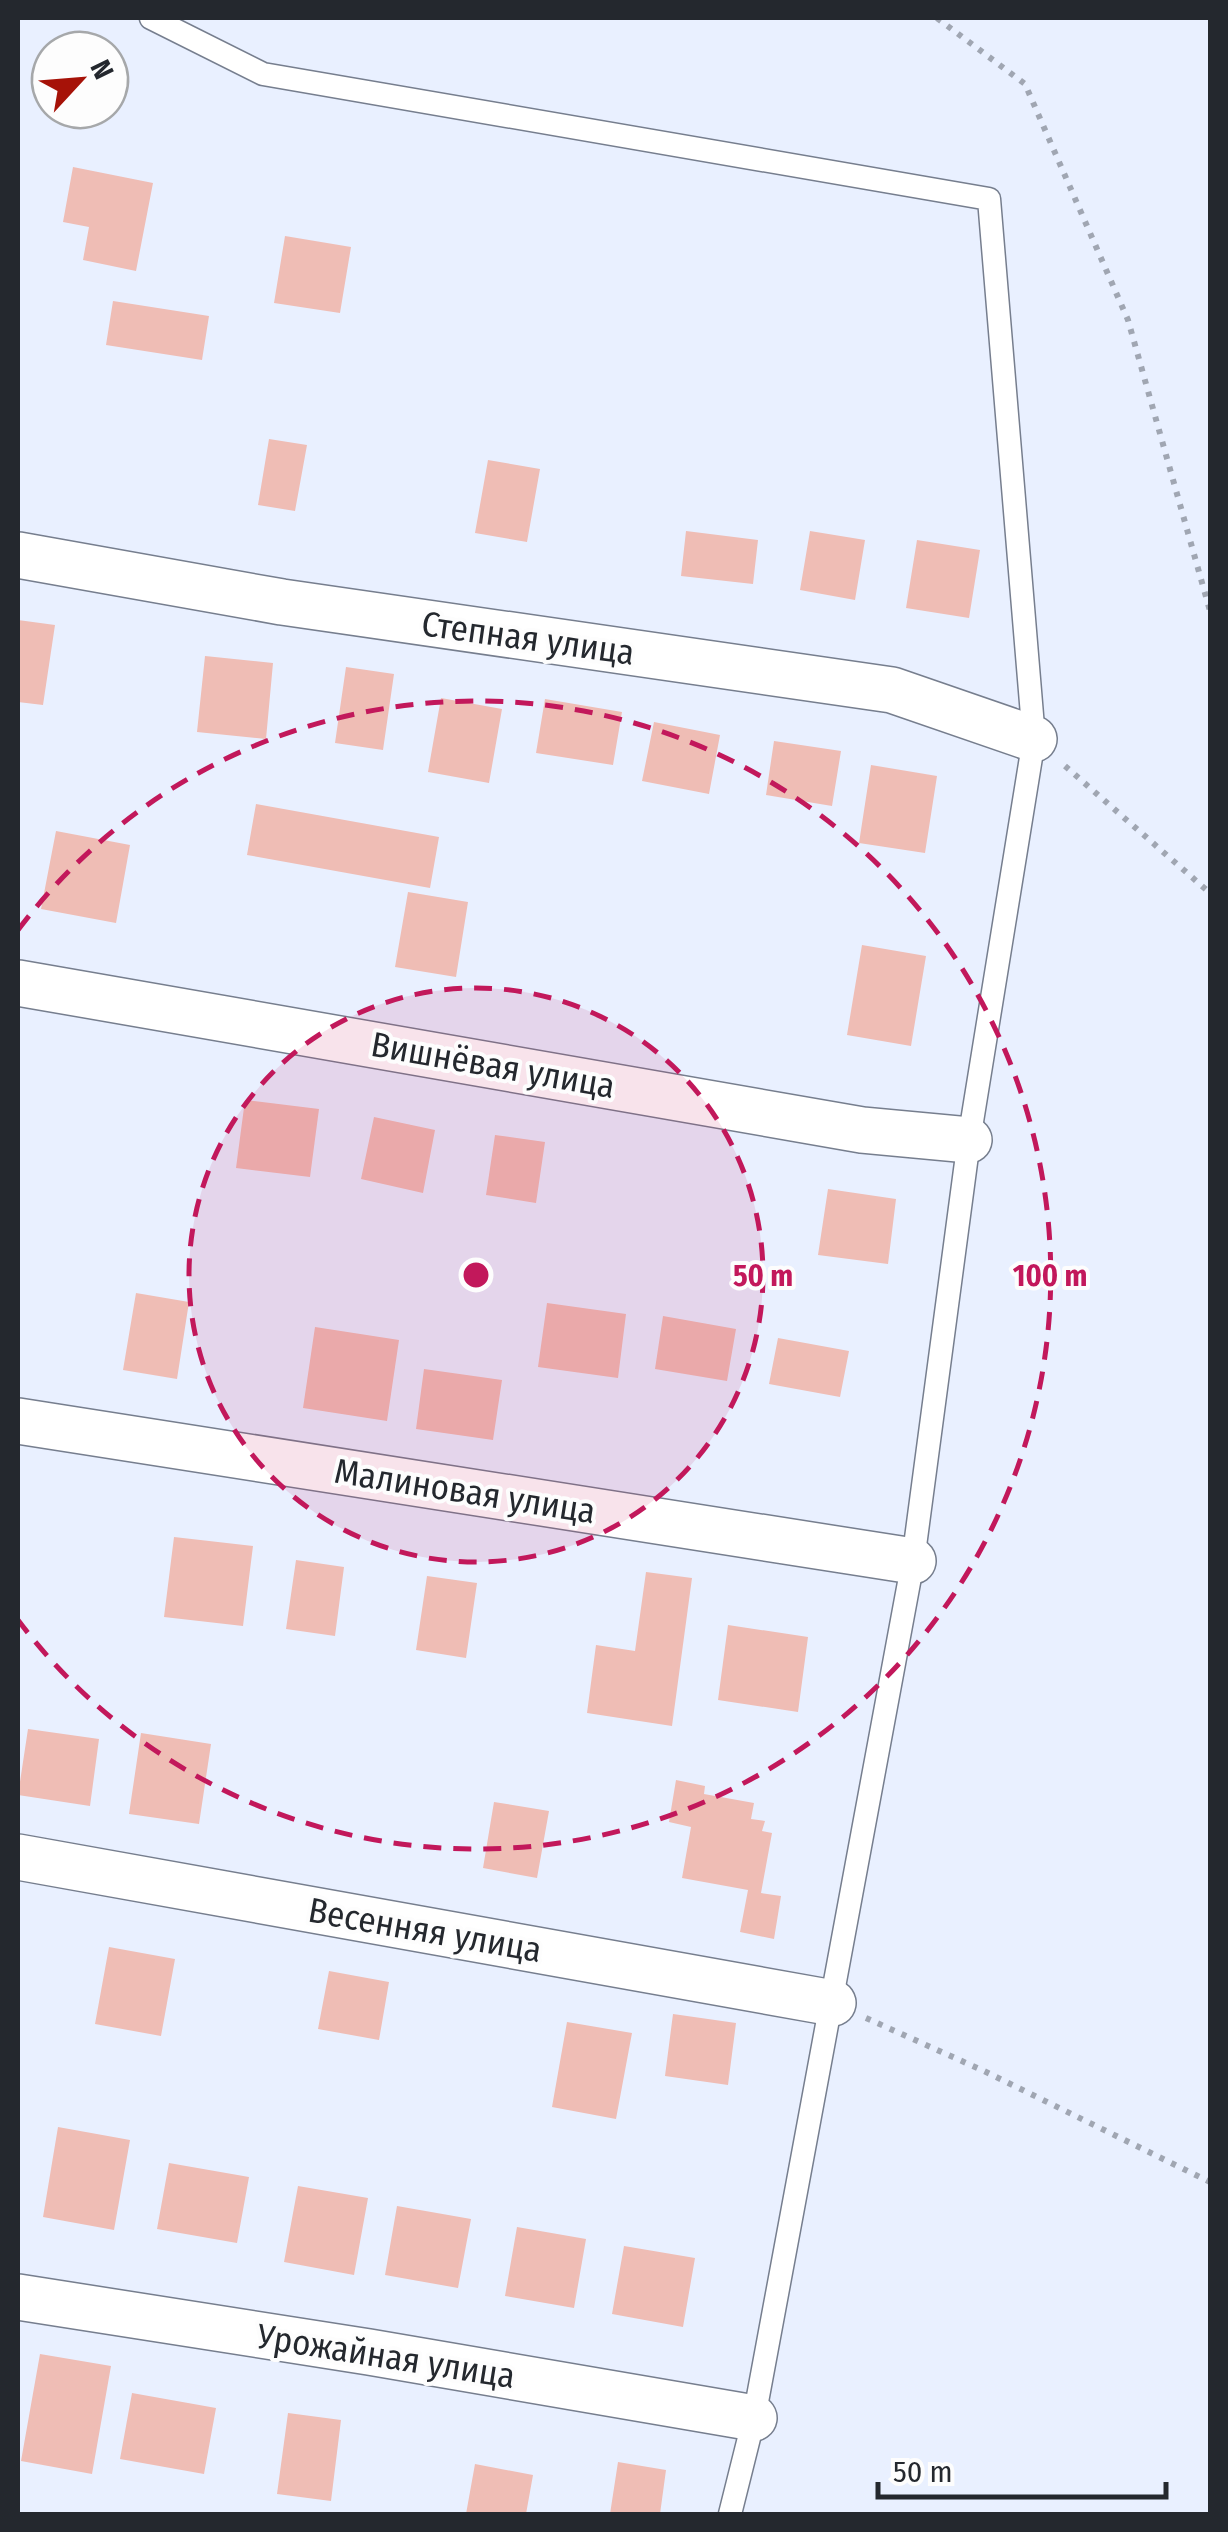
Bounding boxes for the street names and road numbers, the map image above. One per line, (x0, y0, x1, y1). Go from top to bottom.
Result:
street label: Степная улица (419, 602, 637, 674)
street label: Вишнёвая улица (368, 1023, 618, 1107)
street label: Малиновая улица (332, 1450, 598, 1532)
street label: Весенняя улица (305, 1889, 545, 1971)
street label: Урожайная улица (253, 2315, 518, 2397)

